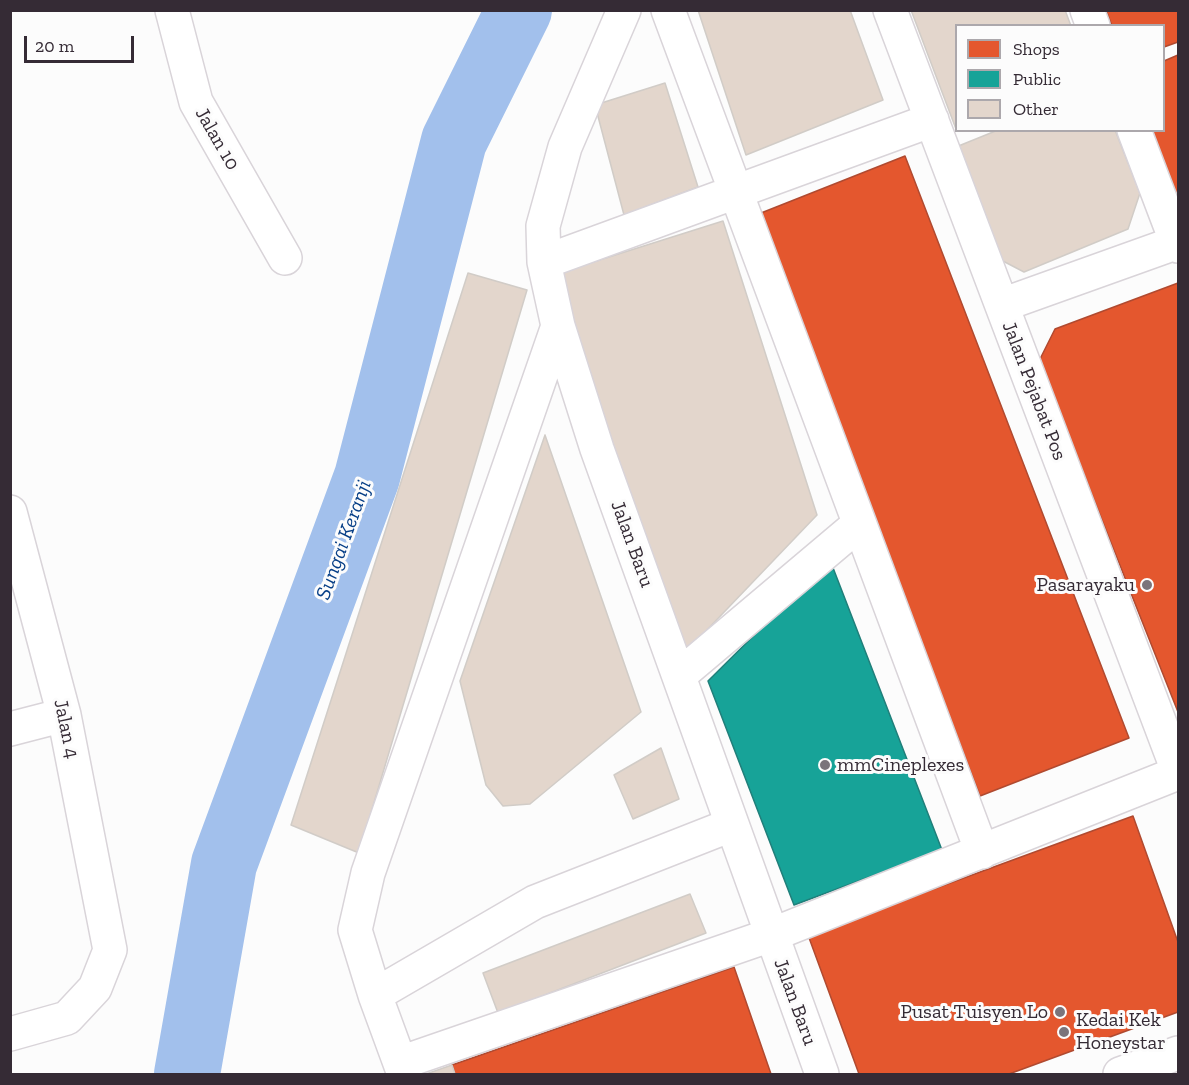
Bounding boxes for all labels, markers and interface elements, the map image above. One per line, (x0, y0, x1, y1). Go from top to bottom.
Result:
scale bar (27, 24, 136, 62)
legend (955, 24, 1165, 132)
text: 20 m (35, 35, 74, 57)
text: Shops (1013, 38, 1060, 60)
text: Public (1013, 68, 1061, 90)
text: Other (1013, 98, 1059, 120)
street label: Jalan 10 (189, 103, 245, 175)
street label: Jalan Pejabat Pos (997, 318, 1071, 464)
water label: Sungai Keranji (311, 477, 377, 603)
street label: Jalan Baru (605, 497, 659, 591)
place label: Pasarayaku (1036, 573, 1135, 597)
marker: Pasarayaku (1140, 578, 1154, 592)
street label: Jalan 4 (48, 697, 84, 761)
place label: mmCineplexes (837, 753, 964, 777)
marker: mmCineplexes (818, 758, 832, 772)
street label: Jalan Baru (768, 955, 822, 1049)
place label: Pusat Tuisyen Lo (900, 1000, 1048, 1024)
marker: Pusat Tuisyen Lo (1053, 1005, 1067, 1019)
place label: Kedai Kek Honeystar (1076, 1008, 1166, 1055)
marker: Kedai Kek Honeystar (1057, 1025, 1071, 1039)

